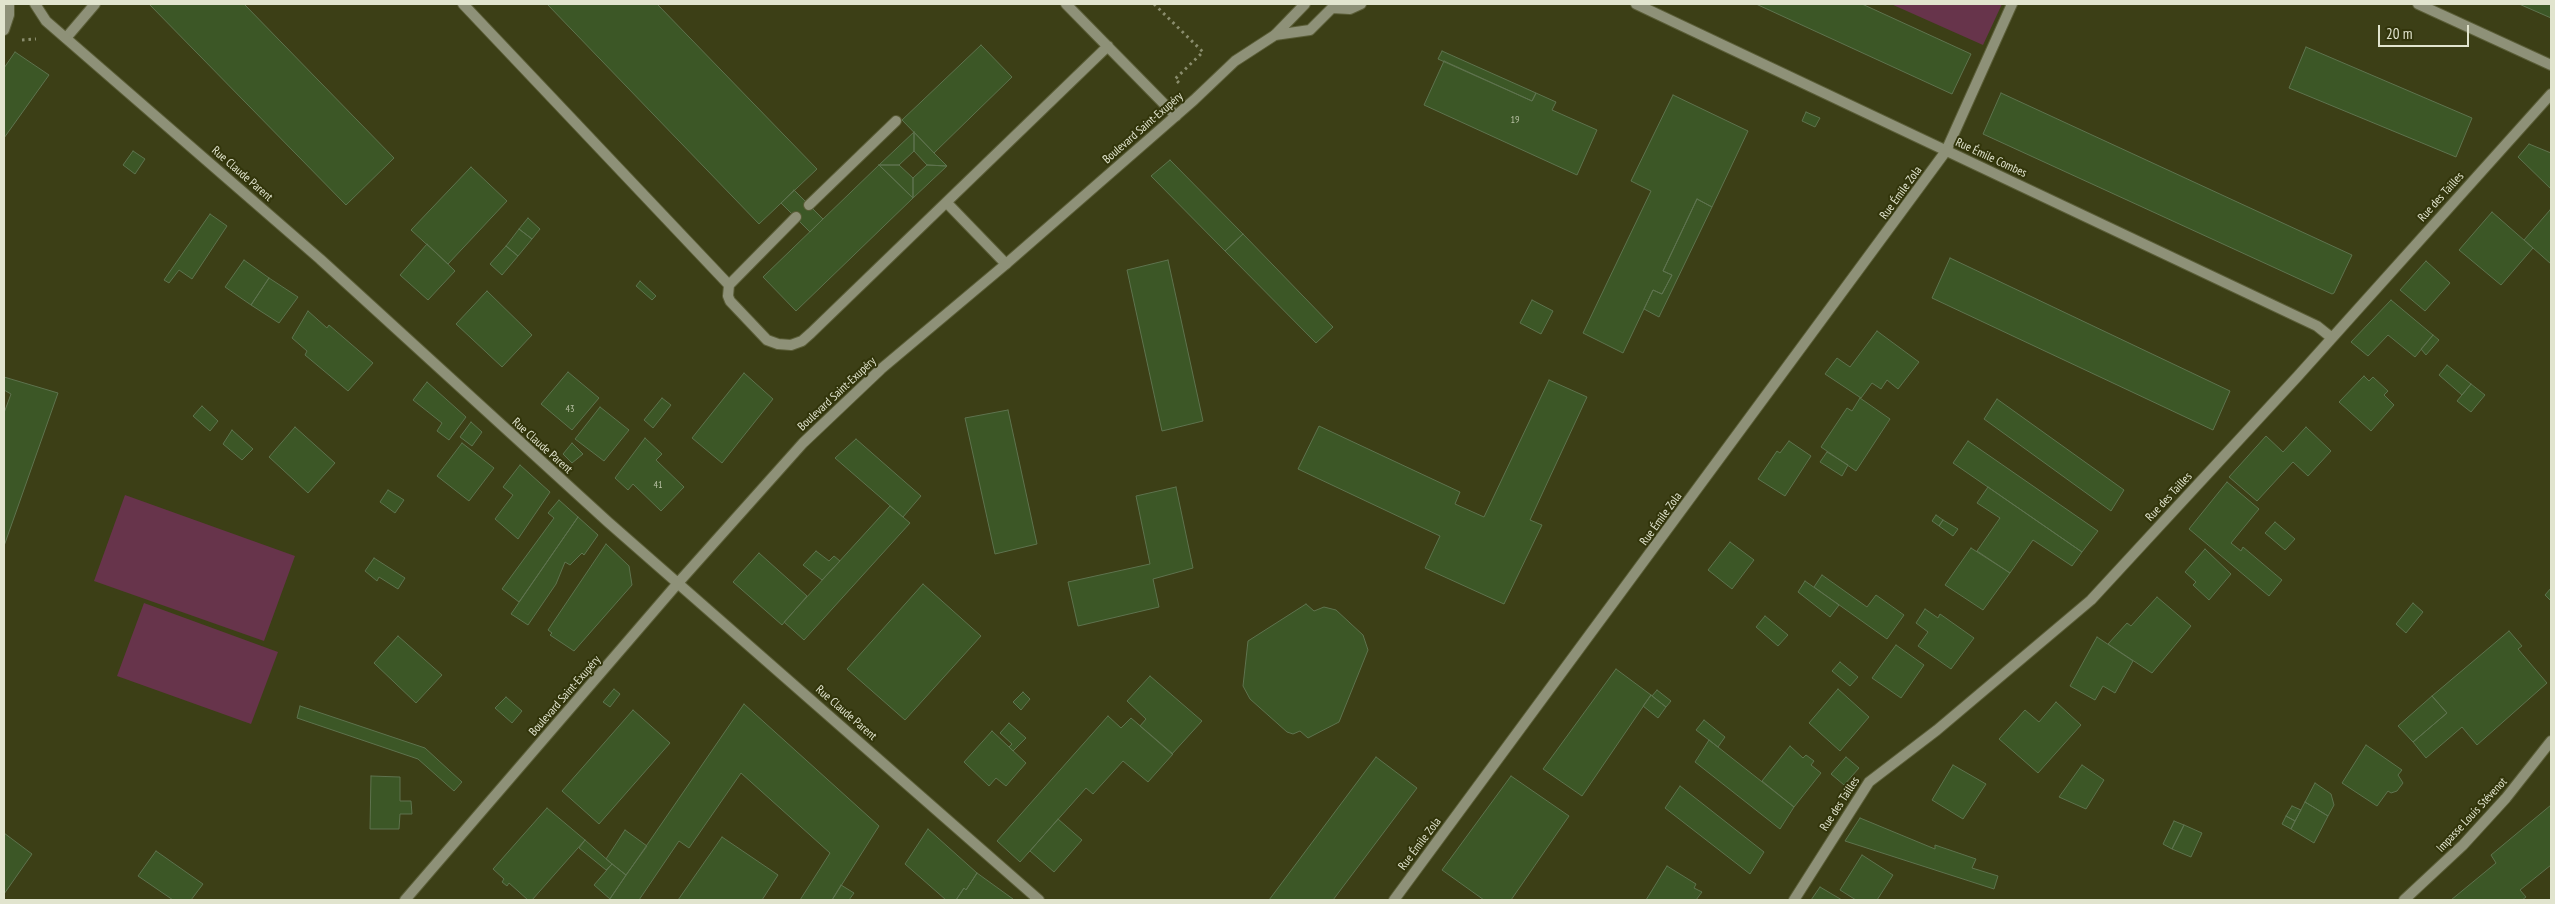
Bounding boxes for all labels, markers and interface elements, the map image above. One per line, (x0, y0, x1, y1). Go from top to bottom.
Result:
scale bar (2380, 15, 2471, 47)
text: 20 m (2386, 24, 2412, 43)
street label: Boulevard Saint-Exupéry (1100, 89, 1186, 167)
house number: 19 (1511, 114, 1519, 126)
street label: Rue Émile Combes (1953, 135, 2029, 181)
street label: Rue Claude Parent (209, 144, 275, 204)
street label: Rue Émile Zola (1877, 164, 1925, 222)
street label: Rue des Tailles (2415, 169, 2467, 225)
street label: Boulevard Saint-Exupéry (795, 354, 879, 434)
house number: 43 (566, 403, 574, 415)
street label: Rue Claude Parent (509, 415, 575, 477)
street label: Rue des Tailles (2143, 470, 2195, 524)
house number: 41 (654, 479, 662, 491)
street label: Rue Émile Zola (1637, 490, 1685, 548)
street label: Boulevard Saint-Exupéry (526, 653, 604, 739)
street label: Rue Claude Parent (813, 683, 879, 743)
street label: Rue des Tailles (1817, 774, 1863, 834)
street label: Impasse Louis Stévenot (2434, 775, 2510, 855)
street label: Rue Émile Zola (1396, 815, 1444, 873)

